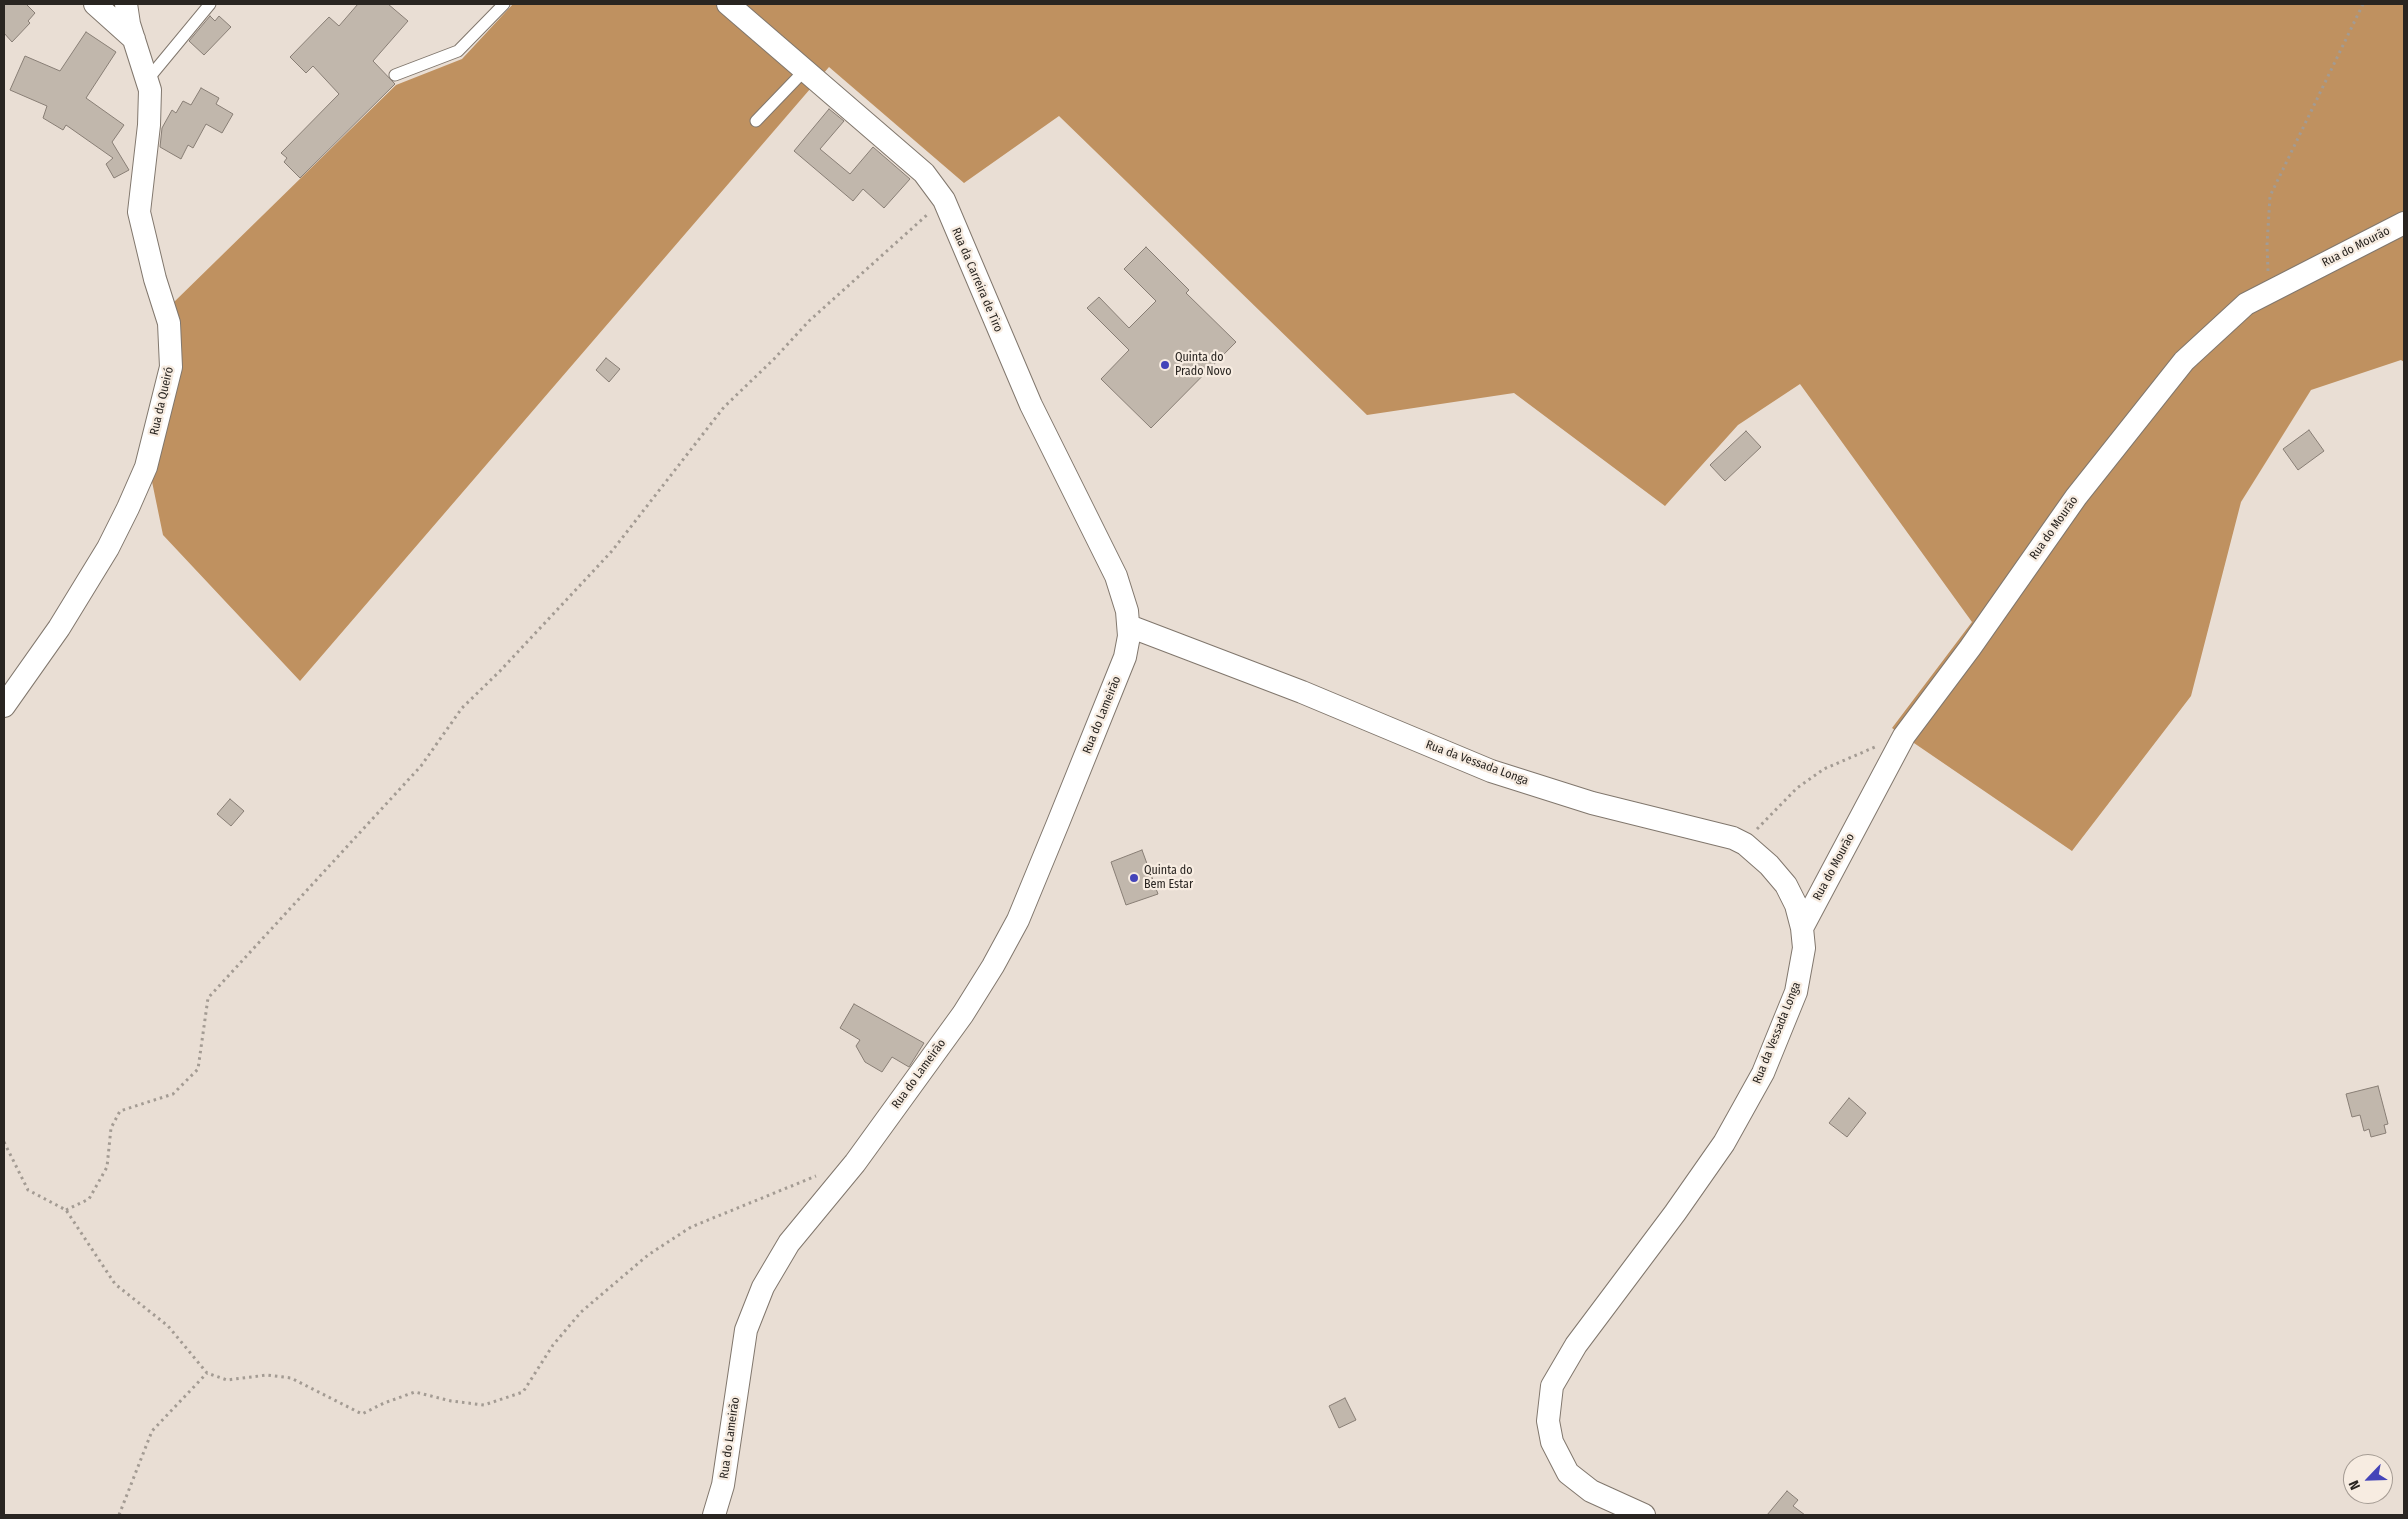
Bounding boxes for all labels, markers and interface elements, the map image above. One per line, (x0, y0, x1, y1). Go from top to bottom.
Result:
street label: Rua do Mourão (2320, 224, 2392, 270)
street label: Rua da Carreira de Tiro (949, 226, 1005, 334)
place label: Quinta do Prado Novo (1175, 351, 1231, 379)
marker: Quinta do Prado Novo (1159, 359, 1171, 371)
street label: Rua da Queiró (147, 365, 177, 437)
street label: Rua do Mourão (2027, 493, 2081, 563)
street label: Rua do Lameirão (1080, 674, 1124, 756)
street label: Rua da Vessada Longa (1424, 738, 1530, 788)
street label: Rua do Mourão (1810, 831, 1858, 903)
place label: Quinta do Bem Estar (1144, 864, 1193, 892)
marker: Quinta do Bem Estar (1128, 872, 1140, 884)
street label: Rua da Vessada Longa (1750, 980, 1804, 1086)
street label: Rua do Lameirão (889, 1036, 949, 1112)
street label: Rua do Lameirão (717, 1396, 743, 1480)
north arrow (2343, 1454, 2393, 1504)
text: N (2345, 1478, 2364, 1492)

